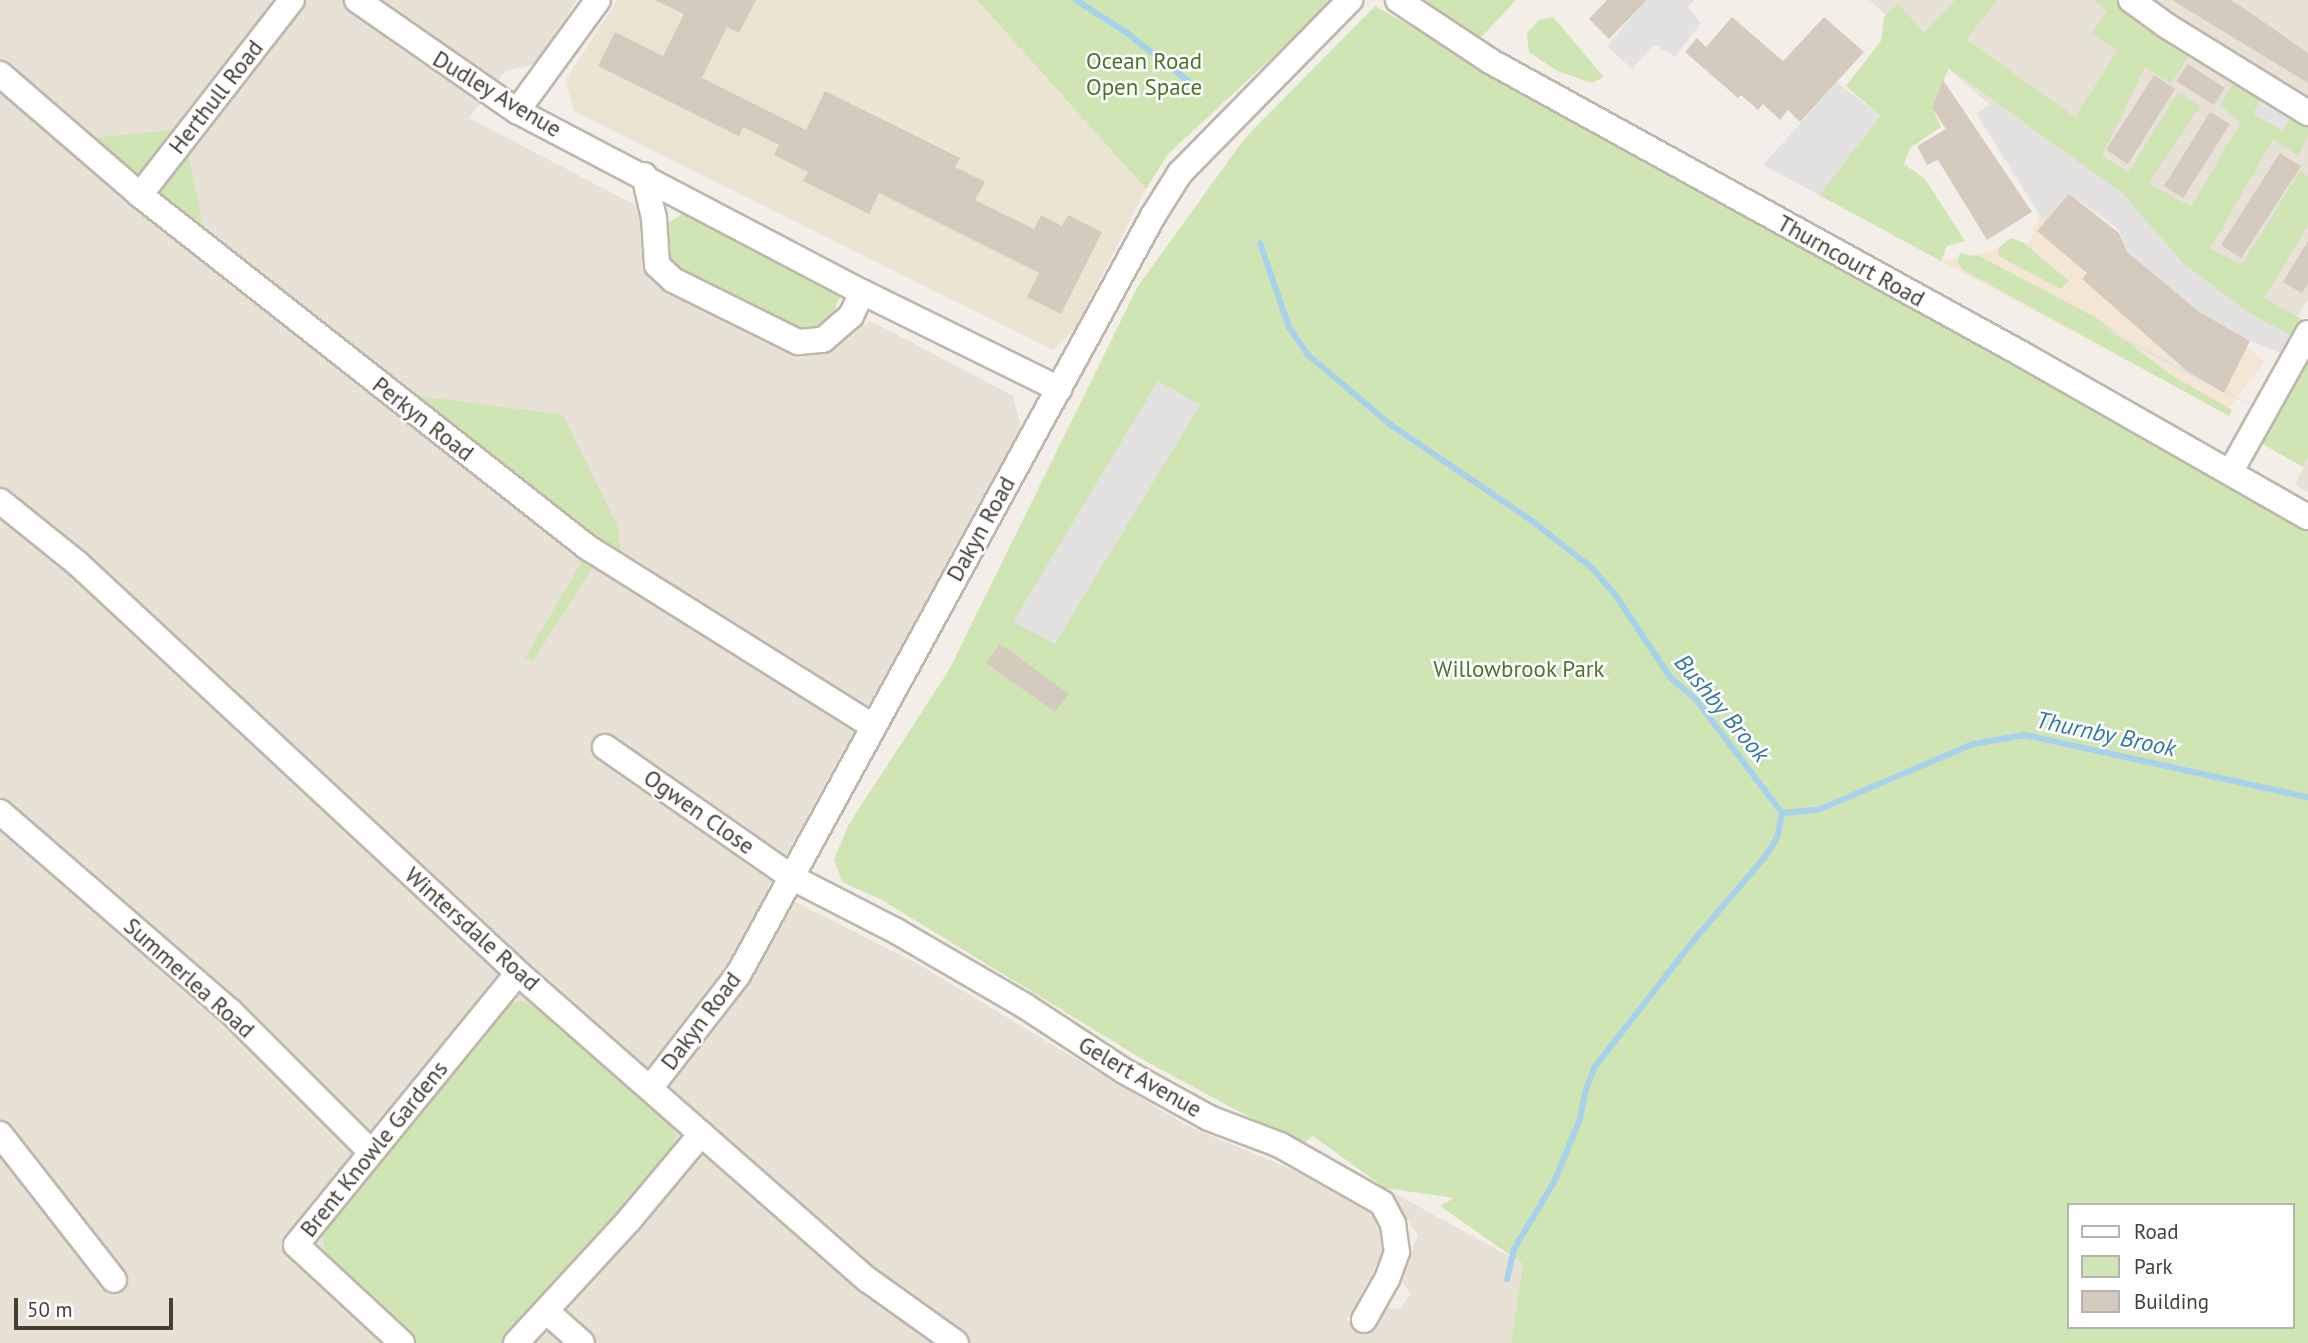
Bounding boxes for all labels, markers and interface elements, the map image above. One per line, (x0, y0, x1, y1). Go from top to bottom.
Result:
street label: Herthull Road (163, 35, 269, 159)
street label: Dudley Avenue (427, 44, 567, 144)
park label: Ocean Road Open Space (1086, 47, 1202, 101)
street label: Thurncourt Road (1773, 209, 1929, 313)
street label: Perkyn Road (367, 371, 479, 467)
street label: Dakyn Road (941, 472, 1021, 586)
water label: Bushby Brook (1668, 648, 1776, 768)
park label: Willowbrook Park (1433, 655, 1605, 683)
water label: Thurnby Brook (2033, 705, 2179, 763)
street label: Ogwen Close (638, 764, 760, 860)
street label: Wintersdale Road (399, 861, 545, 997)
street label: Summerlea Road (118, 912, 260, 1044)
street label: Dakyn Road (655, 967, 747, 1075)
street label: Gelert Avenue (1073, 1030, 1207, 1124)
street label: Brent Knowle Gardens (295, 1055, 453, 1243)
legend (2066, 1203, 2294, 1329)
text: Road (2134, 1218, 2178, 1245)
text: Park (2134, 1253, 2173, 1280)
scale bar (18, 1284, 177, 1328)
text: Building (2134, 1288, 2209, 1315)
text: 50 m (27, 1296, 73, 1323)

